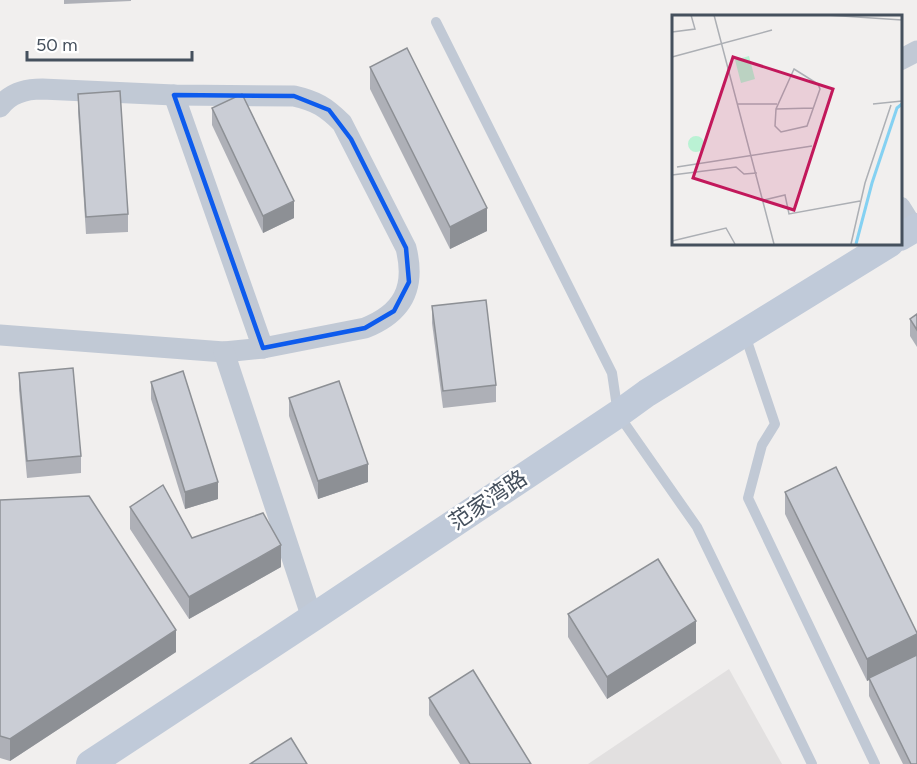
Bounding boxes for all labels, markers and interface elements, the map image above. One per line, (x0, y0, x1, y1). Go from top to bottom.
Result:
inset map (672, 15, 902, 244)
scale bar (27, 24, 192, 62)
text: 50 m (36, 34, 78, 56)
street label: 范家湾路 (444, 464, 532, 536)

